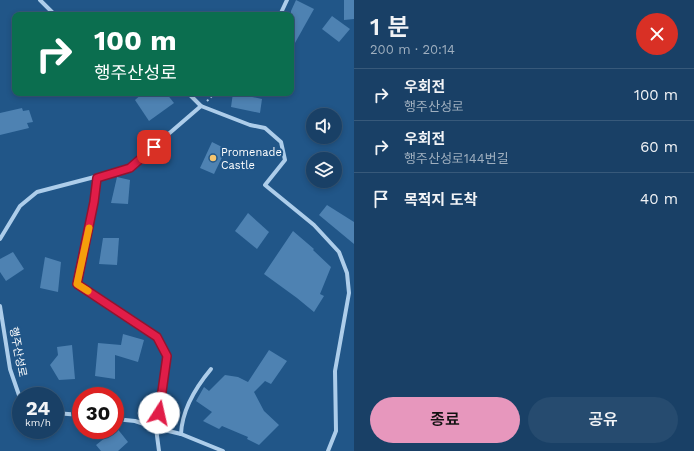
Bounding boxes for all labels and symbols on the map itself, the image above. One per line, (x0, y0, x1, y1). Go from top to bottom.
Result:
pin (137, 130, 171, 164)
place label: Promenade Castle (221, 146, 282, 172)
marker: Promenade Castle (208, 153, 218, 163)
street label: 행주산성로 (7, 326, 29, 378)
speed limit sign: 30 (72, 387, 124, 439)
position arrow (138, 392, 180, 434)

